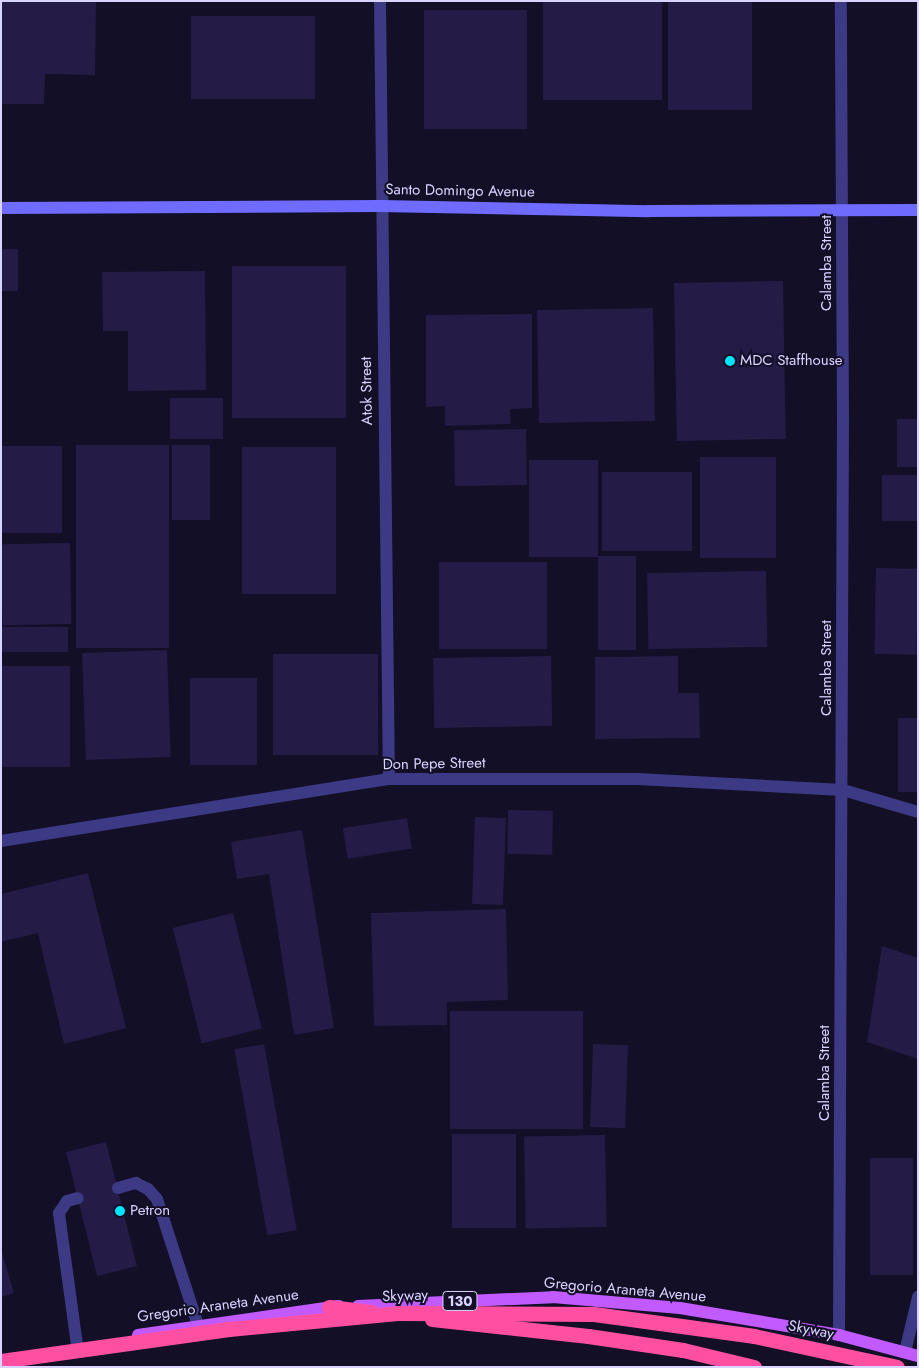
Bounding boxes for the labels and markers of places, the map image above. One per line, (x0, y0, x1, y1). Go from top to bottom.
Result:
place label: MDC Staffhouse (740, 352, 842, 370)
marker: MDC Staffhouse (724, 355, 736, 367)
place label: Petron (130, 1202, 170, 1220)
marker: Petron (114, 1205, 126, 1217)

